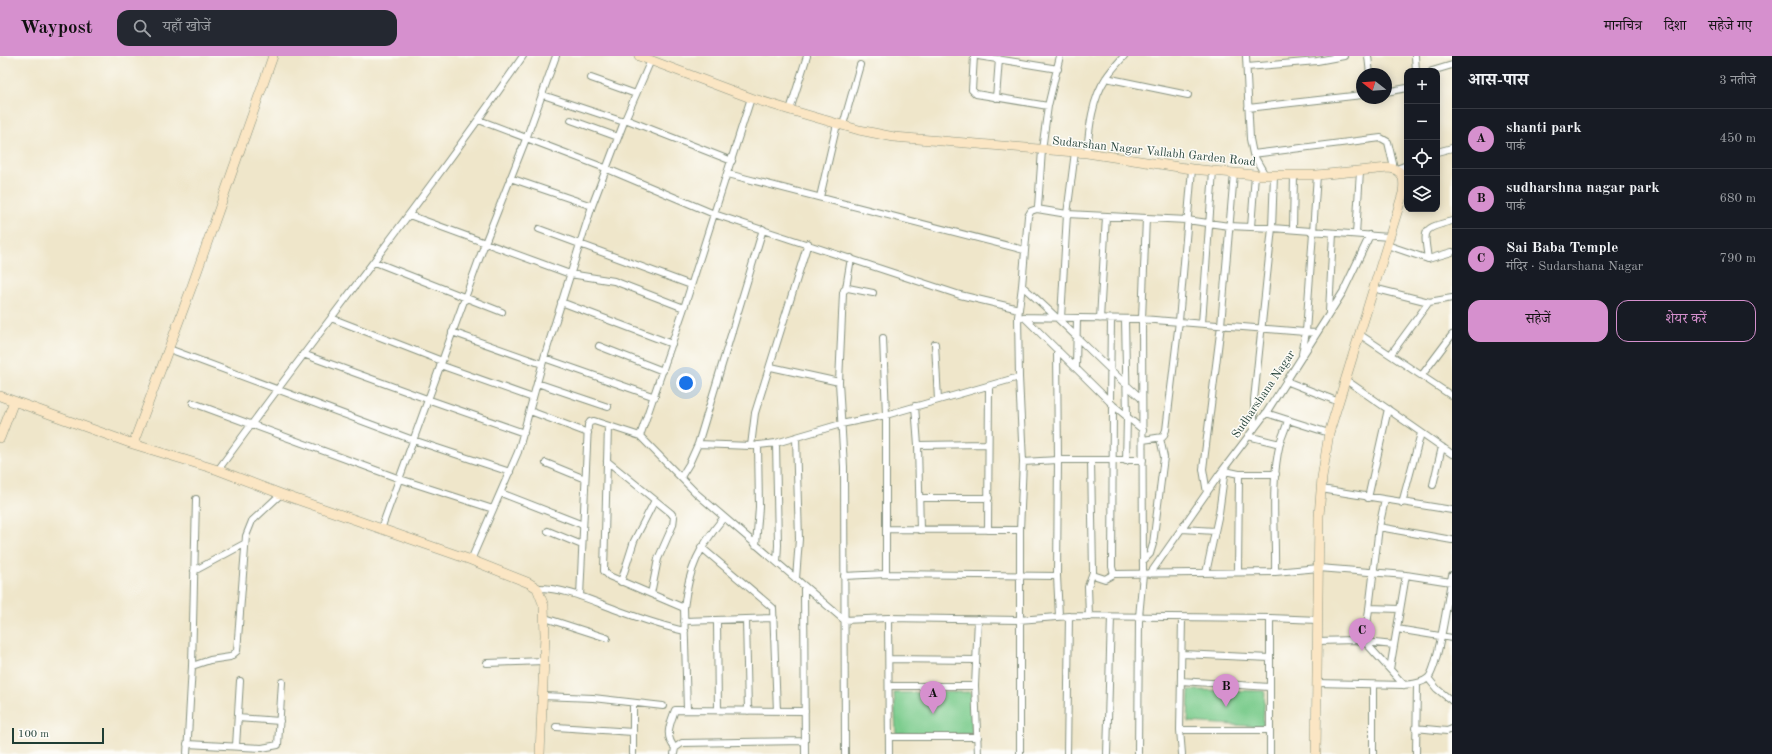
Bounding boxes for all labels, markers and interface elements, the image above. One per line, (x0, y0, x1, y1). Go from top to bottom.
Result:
search box (117, 10, 397, 46)
icon: search (131, 17, 153, 39)
text: Waypost (20, 19, 93, 38)
text: मानचित्र (1604, 19, 1642, 33)
text: दिशा (1664, 19, 1686, 33)
text: सहेजे गए (1708, 19, 1752, 33)
text: यहाँ खोजें (163, 20, 211, 35)
north arrow (1356, 68, 1392, 104)
map controls (1404, 68, 1440, 212)
button: + (1404, 68, 1440, 104)
text: आस-पास (1468, 72, 1528, 89)
text: 3 नतीजे (1719, 74, 1756, 87)
button: − (1404, 104, 1440, 140)
text: shanti park (1506, 121, 1582, 136)
text: A (1476, 132, 1486, 145)
text: 450 m (1719, 132, 1756, 145)
street label: Sudarshan Nagar Vallabh Garden Road (1051, 135, 1256, 169)
button: locate (1404, 140, 1440, 176)
text: पार्क (1506, 140, 1525, 153)
button: layers (1404, 176, 1440, 212)
text: sudharshna nagar park (1506, 181, 1660, 196)
text: B (1476, 192, 1486, 205)
text: 680 m (1719, 192, 1756, 205)
text: पार्क (1506, 200, 1525, 213)
text: Sai Baba Temple (1506, 241, 1618, 256)
text: C (1477, 252, 1485, 265)
text: 790 m (1719, 252, 1756, 265)
text: मंदिर · Sudarshana Nagar (1506, 260, 1643, 273)
button: सहेजें (1468, 300, 1608, 342)
button: शेयर करें (1616, 300, 1756, 342)
street label: Sudharshana Nagar (1230, 348, 1298, 441)
your location (676, 373, 696, 393)
pin: C (1349, 618, 1375, 651)
pin: B (1213, 674, 1239, 707)
pin: A (920, 681, 946, 714)
scale bar (12, 726, 104, 745)
text: 100 m (18, 729, 49, 740)

